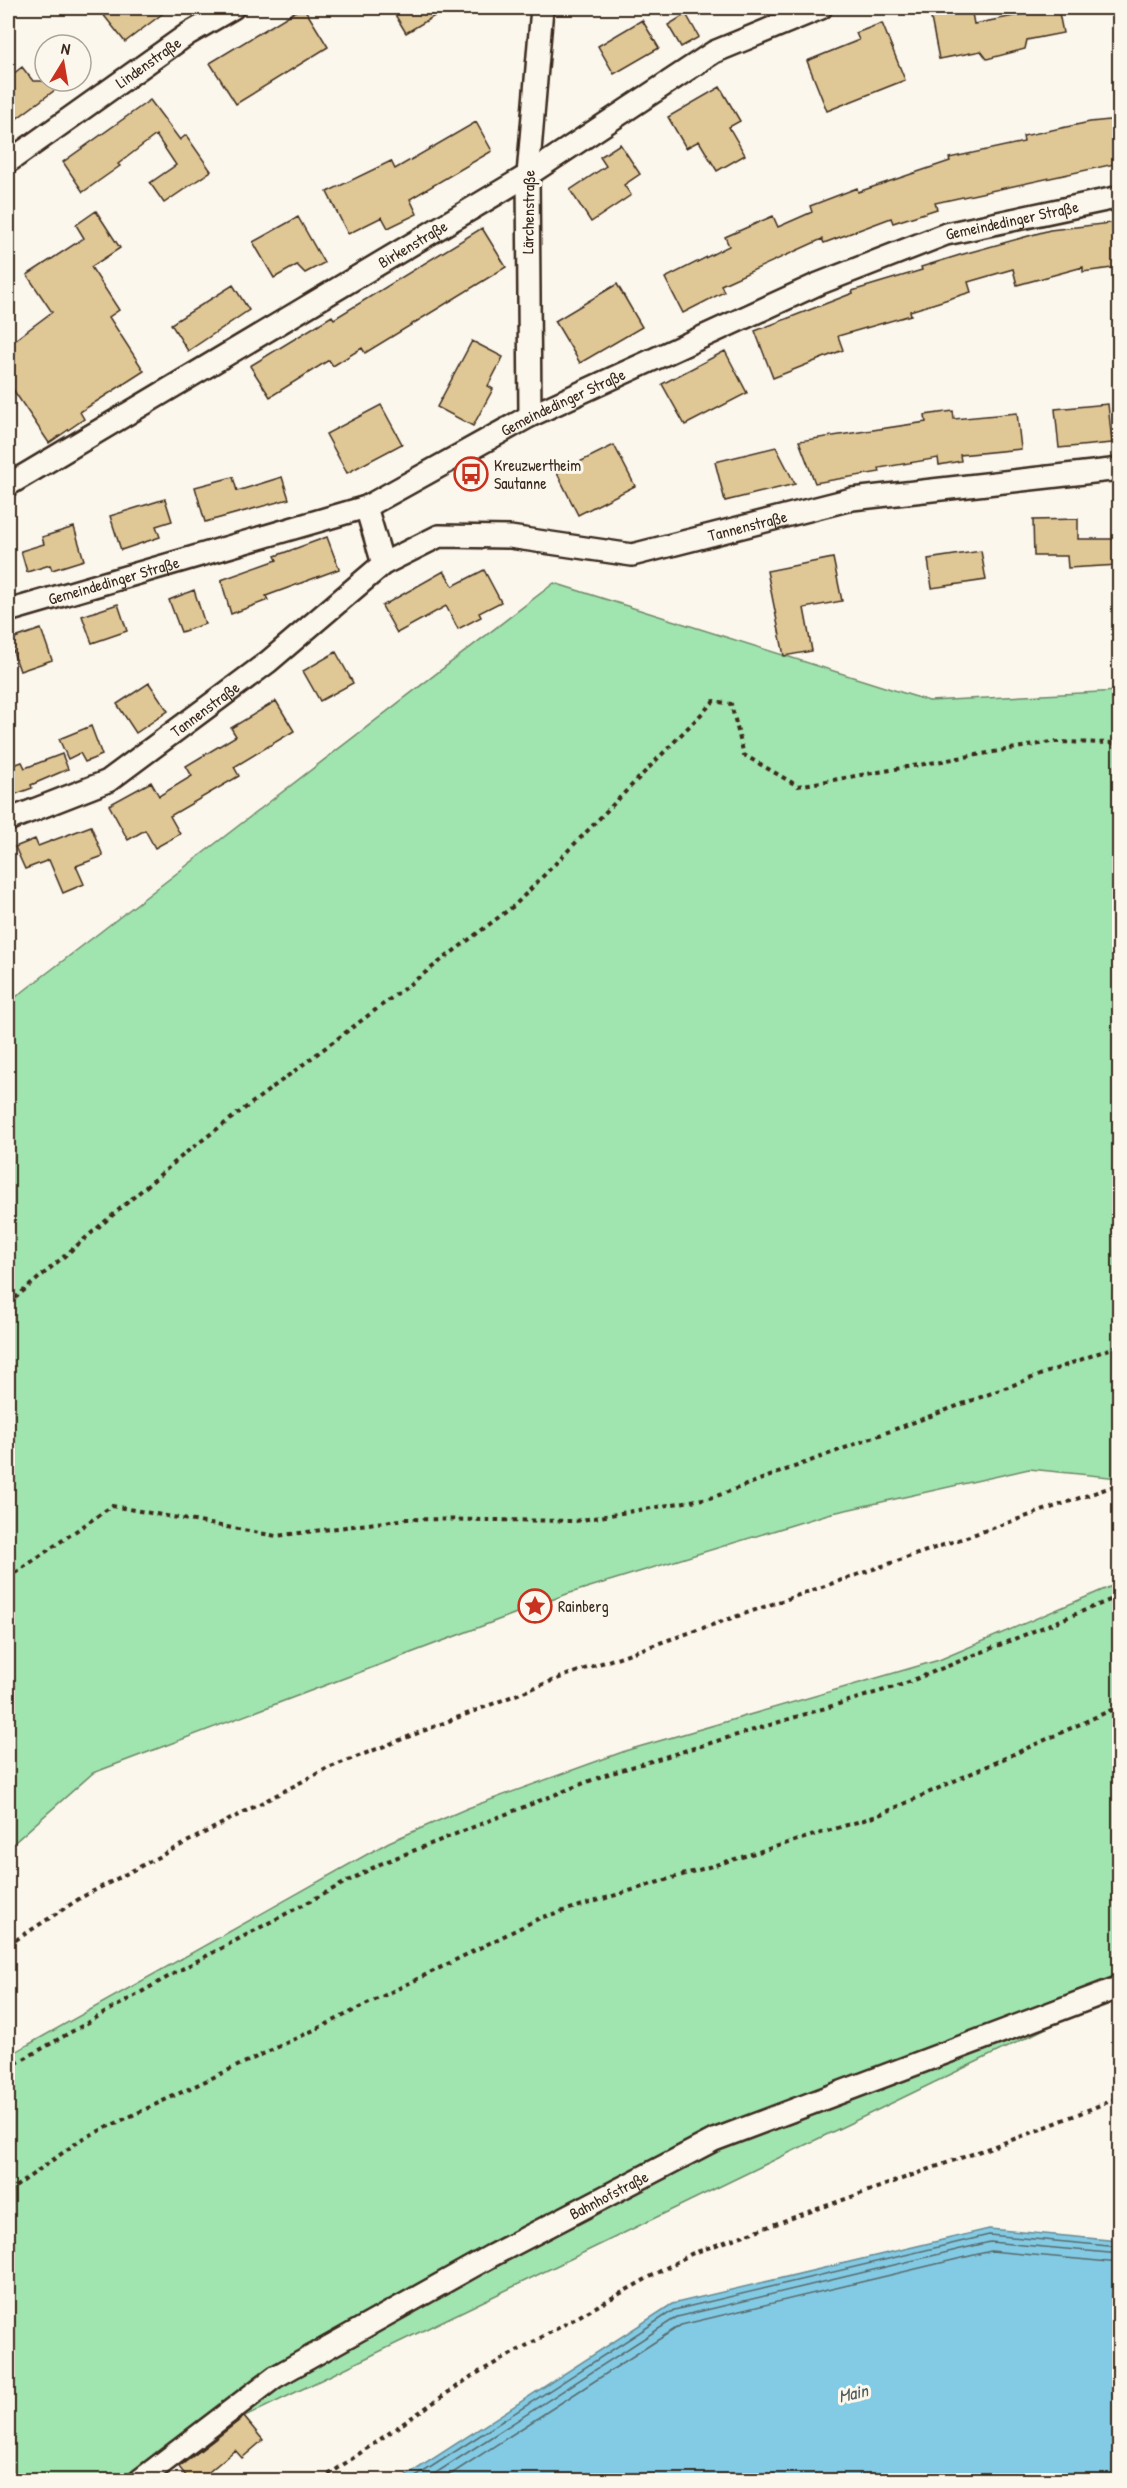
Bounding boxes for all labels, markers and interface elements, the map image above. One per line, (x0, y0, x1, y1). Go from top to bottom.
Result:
street label: Lindenstraße (111, 31, 186, 93)
north arrow (33, 33, 93, 93)
text: N (60, 37, 73, 60)
street label: Lärchenstraße (516, 169, 540, 254)
street label: Gemeindedinger Straße (943, 195, 1081, 245)
street label: Birkenstraße (374, 214, 452, 273)
street label: Gemeindedinger Straße (497, 363, 629, 441)
place label: Kreuzwertheim Sautanne (494, 454, 581, 494)
bus stop icon: Kreuzwertheim Sautanne (453, 456, 489, 492)
street label: Tannenstraße (706, 505, 790, 546)
street label: Gemeindedinger Straße (46, 551, 182, 610)
street label: Tannenstraße (166, 676, 244, 742)
place icon: Rainberg (517, 1588, 553, 1624)
place label: Rainberg (558, 1595, 609, 1617)
street label: Bahnhofstraße (565, 2165, 653, 2224)
water label: Main (836, 2377, 872, 2409)

